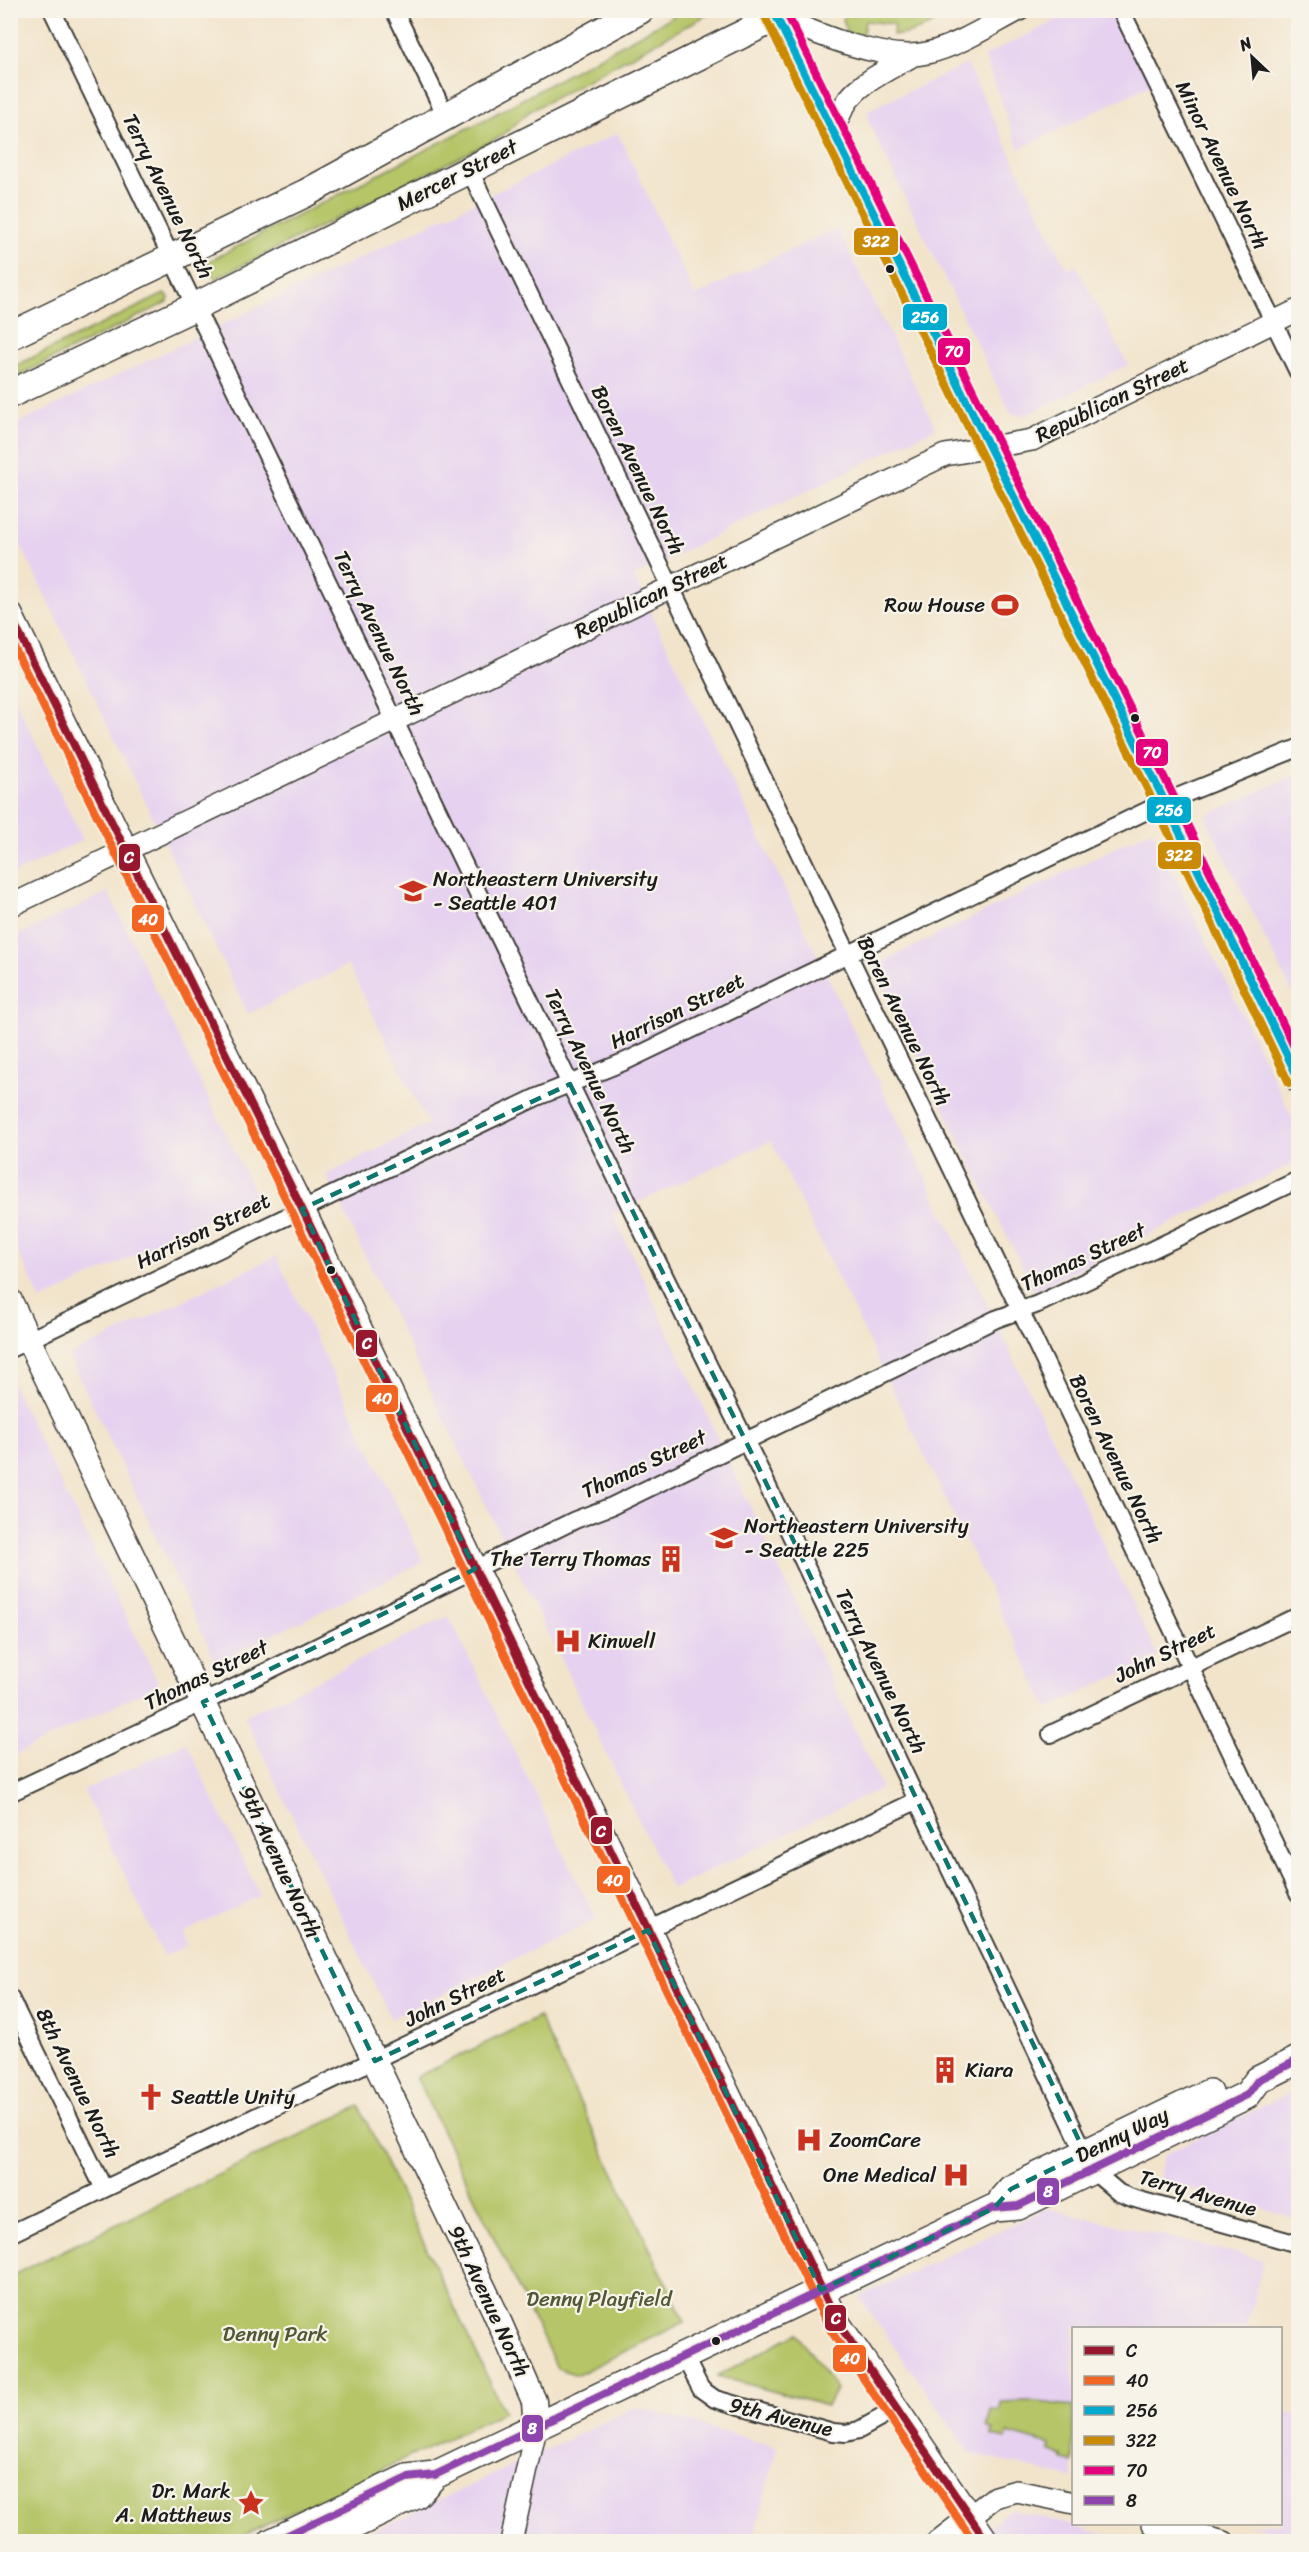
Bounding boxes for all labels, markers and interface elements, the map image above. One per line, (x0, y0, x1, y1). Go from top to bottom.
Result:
north arrow (1222, 27, 1282, 87)
text: N (1233, 28, 1258, 60)
street label: Minor Avenue North (1164, 74, 1280, 256)
street label: Terry Avenue North (111, 107, 225, 285)
street label: Mercer Street (389, 127, 526, 222)
line badge: 322 (853, 227, 899, 256)
text: 322 (861, 227, 890, 256)
unlabelled marker (884, 263, 896, 275)
line badge: 256 (902, 303, 948, 331)
text: 256 (910, 303, 939, 332)
line badge: 70 (937, 337, 971, 366)
text: 70 (944, 337, 964, 366)
street label: Republican Street (1029, 346, 1195, 454)
street label: Boren Avenue North (580, 378, 696, 562)
street label: Republican Street (568, 542, 734, 650)
street label: Terry Avenue North (322, 544, 436, 722)
place label: Row House (884, 586, 985, 624)
sports icon: Row House (990, 590, 1020, 620)
unlabelled marker (1129, 712, 1141, 724)
line badge: 70 (1135, 738, 1169, 767)
text: 70 (1142, 738, 1162, 767)
line badge: 256 (1146, 796, 1192, 824)
text: 256 (1154, 796, 1183, 825)
line badge: 322 (1157, 841, 1202, 870)
text: 322 (1164, 841, 1193, 870)
line badge: C (118, 843, 141, 872)
text: C (123, 843, 135, 872)
place label: Northeastern University - Seattle 401 (433, 860, 658, 922)
school or university icon: Northeastern University - Seattle 401 (398, 876, 428, 906)
line badge: 40 (131, 904, 165, 933)
text: 40 (137, 905, 158, 934)
street label: Boren Avenue North (846, 929, 962, 1113)
street label: Harrison Street (603, 962, 751, 1060)
street label: Terry Avenue North (533, 982, 647, 1160)
street label: Harrison Street (129, 1182, 277, 1280)
street label: Thomas Street (1014, 1211, 1153, 1303)
unlabelled marker (325, 1264, 337, 1276)
line badge: C (355, 1329, 378, 1358)
text: C (361, 1329, 373, 1358)
street label: Boren Avenue North (1058, 1367, 1174, 1551)
line badge: 40 (365, 1384, 399, 1413)
text: 40 (371, 1384, 392, 1413)
street label: Thomas Street (575, 1418, 714, 1510)
place label: Northeastern University - Seattle 225 (744, 1507, 969, 1569)
school or university icon: Northeastern University - Seattle 225 (709, 1523, 739, 1553)
place label: The Terry Thomas (490, 1540, 651, 1578)
building icon: The Terry Thomas (656, 1544, 686, 1574)
street label: Terry Avenue North (824, 1582, 938, 1760)
street label: John Street (1107, 1612, 1222, 1694)
place label: Kinwell (588, 1622, 656, 1660)
hospital icon: Kinwell (553, 1626, 583, 1656)
street label: Thomas Street (137, 1628, 276, 1722)
street label: 9th Avenue North (228, 1780, 332, 1944)
line badge: C (590, 1816, 613, 1845)
text: C (595, 1817, 607, 1846)
line badge: 40 (596, 1865, 631, 1894)
text: 40 (602, 1866, 623, 1895)
street label: John Street (397, 1956, 512, 2038)
street label: 8th Avenue North (25, 2001, 131, 2165)
place label: Kiara (965, 2051, 1014, 2089)
building icon: Kiara (930, 2055, 960, 2085)
place label: Seattle Unity (171, 2078, 295, 2116)
church icon: Seattle Unity (136, 2082, 166, 2112)
street label: Denny Way (1069, 2096, 1175, 2174)
place label: ZoomCare (829, 2121, 921, 2159)
hospital icon: ZoomCare (794, 2125, 824, 2155)
place label: One Medical (823, 2156, 937, 2194)
street label: Terry Avenue (1135, 2158, 1261, 2228)
hospital icon: One Medical (941, 2160, 971, 2190)
line badge: 8 (1036, 2177, 1060, 2206)
text: 8 (1042, 2177, 1053, 2206)
street label: 9th Avenue North (437, 2219, 541, 2383)
park label: Denny Playfield (526, 2280, 674, 2318)
line badge: C (824, 2304, 847, 2332)
text: C (830, 2304, 842, 2333)
park label: Denny Park (223, 2315, 327, 2353)
legend (1072, 2327, 1282, 2525)
unlabelled marker (710, 2335, 722, 2347)
text: C (1126, 2335, 1138, 2367)
line badge: 40 (832, 2344, 867, 2373)
text: 40 (839, 2344, 860, 2373)
text: 40 (1126, 2365, 1149, 2397)
street label: 9th Avenue (725, 2386, 837, 2448)
text: 256 (1126, 2395, 1158, 2427)
line badge: 8 (521, 2414, 544, 2443)
text: 8 (526, 2414, 537, 2443)
text: 322 (1126, 2425, 1157, 2457)
text: 70 (1126, 2455, 1148, 2487)
place label: Dr. Mark A. Matthews (114, 2472, 231, 2534)
text: 8 (1126, 2485, 1137, 2517)
place icon: Dr. Mark A. Matthews (236, 2488, 266, 2518)

